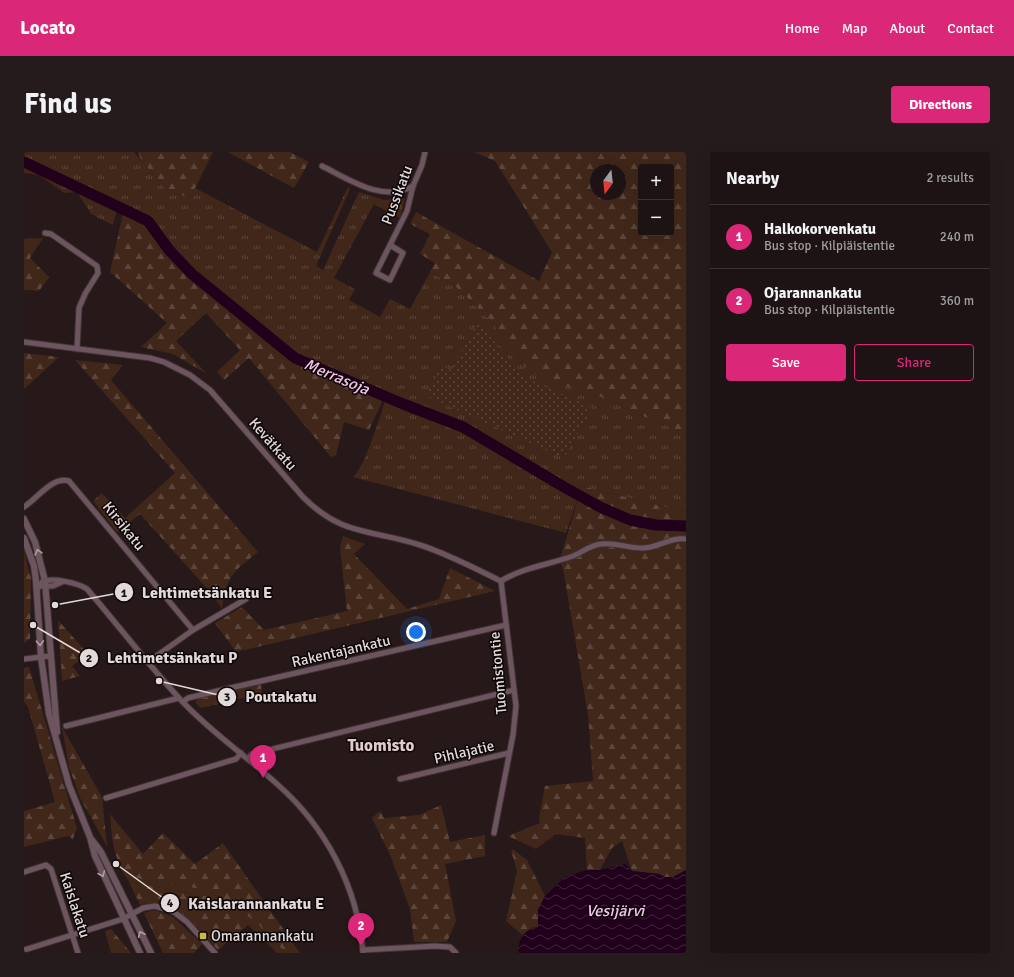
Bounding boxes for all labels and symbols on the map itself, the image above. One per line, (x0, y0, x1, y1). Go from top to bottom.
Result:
street label: Pussikatu (377, 163, 417, 227)
north arrow (590, 164, 626, 200)
water label: Merrasoja (301, 354, 373, 400)
street label: Kevätkatu (245, 414, 301, 474)
street label: Kirsikatu (99, 498, 149, 554)
one-way arrow (34, 548, 43, 555)
callout: Lehtimetsänkatu E (114, 578, 280, 606)
text: Lehtimetsänkatu E (142, 583, 272, 603)
text: 1 (121, 586, 128, 601)
your location (406, 622, 426, 642)
street label: Rakentajankatu (290, 631, 392, 671)
street label: Tuomistontie (485, 631, 511, 715)
one-way arrow (36, 640, 45, 646)
callout: Lehtimetsänkatu P (79, 644, 245, 672)
text: Lehtimetsänkatu P (107, 648, 237, 668)
text: 2 (86, 651, 92, 666)
callout: Poutakatu (217, 683, 325, 711)
text: Poutakatu (245, 687, 317, 707)
text: 3 (224, 690, 230, 705)
district label: Tuomisto (348, 735, 415, 756)
street label: Pihlajatie (432, 736, 496, 768)
pin: 1 (250, 745, 276, 778)
street label: Kaislakatu (56, 870, 94, 940)
one-way arrow (98, 870, 106, 877)
callout: Kaislarannankatu E (160, 889, 332, 917)
text: Kaislarannankatu E (188, 894, 324, 914)
text: 4 (167, 896, 174, 911)
water label: Vesijärvi (586, 901, 646, 921)
pin: 2 (348, 913, 374, 946)
place label: Omarannankatu (211, 927, 314, 945)
one-way arrow (138, 930, 146, 938)
marker: Omarannankatu (198, 931, 208, 941)

